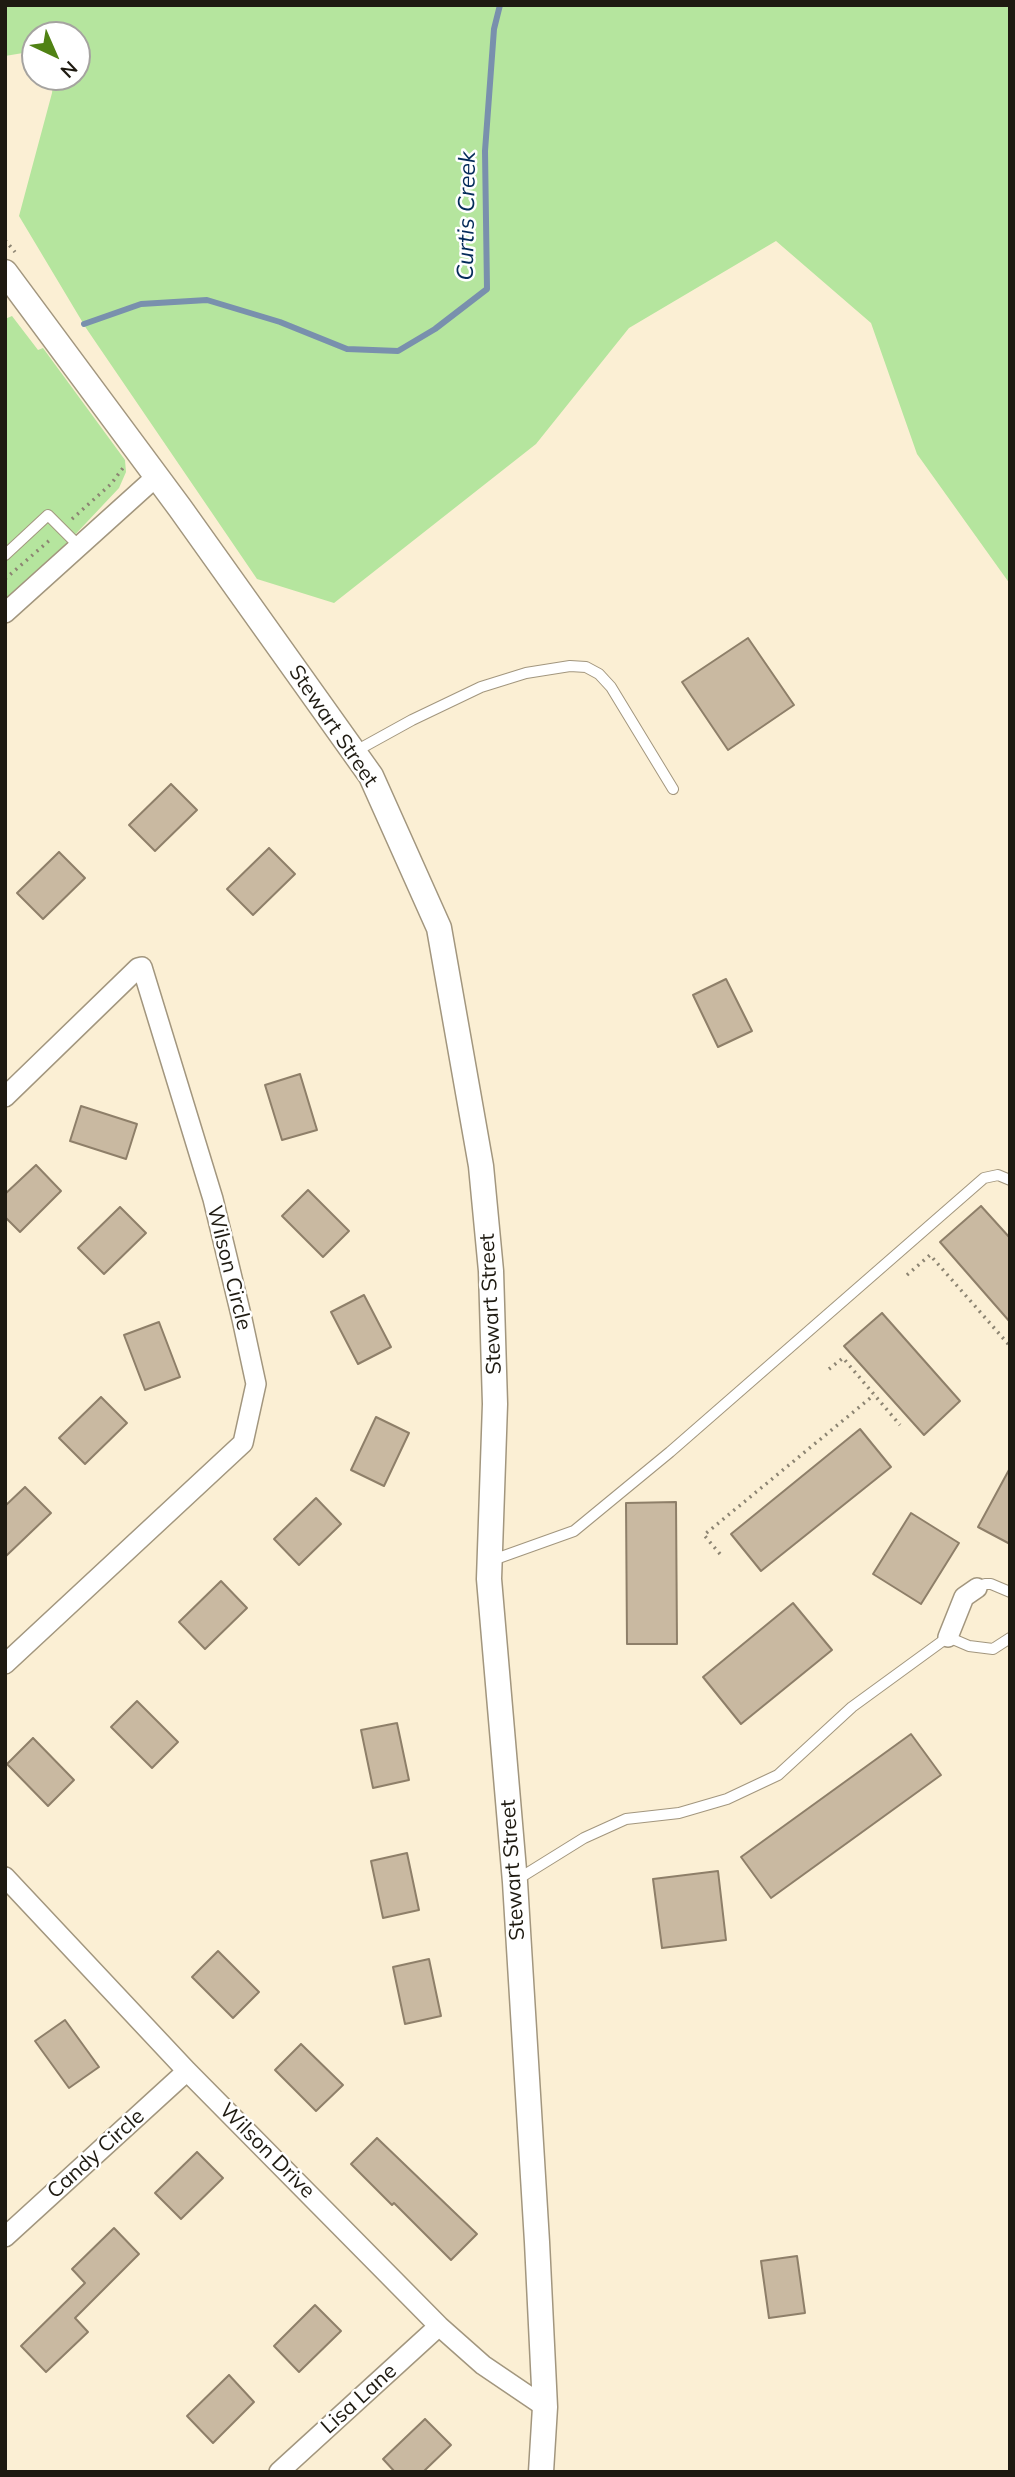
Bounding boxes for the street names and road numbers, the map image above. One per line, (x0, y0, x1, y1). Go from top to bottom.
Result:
street label: Stewart Street (283, 660, 383, 792)
street label: Wilson Circle (201, 1203, 257, 1333)
street label: Stewart Street (475, 1233, 507, 1375)
street label: Stewart Street (496, 1799, 530, 1941)
street label: Wilson Drive (214, 2098, 320, 2204)
street label: Candy Circle (42, 2104, 150, 2204)
street label: Lisa Lane (316, 2359, 402, 2439)

